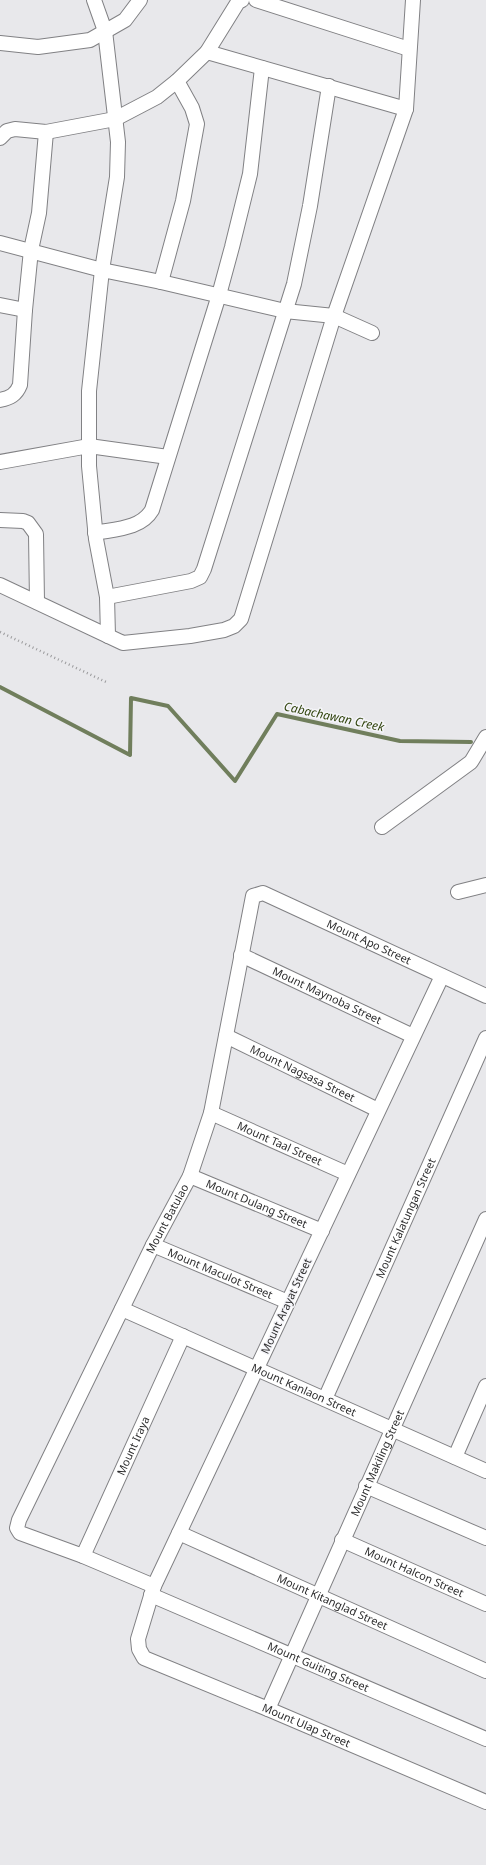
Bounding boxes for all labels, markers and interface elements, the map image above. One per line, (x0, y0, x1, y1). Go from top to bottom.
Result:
water label: Cabachawan Creek (283, 698, 387, 736)
street label: Mount Apo Street (325, 916, 414, 967)
street label: Mount Maynoba Street (270, 963, 384, 1027)
street label: Mount Nagsasa Street (248, 1041, 358, 1105)
street label: Mount Taal Street (235, 1118, 324, 1168)
street label: Mount Kalatungan Street (372, 1155, 439, 1280)
street label: Mount Dulang Street (204, 1175, 310, 1231)
street label: Mount Batulao (142, 1181, 192, 1256)
street label: Mount Maculot Street (166, 1244, 275, 1302)
street label: Mount Arayat Street (257, 1256, 314, 1356)
street label: Mount Kanlaon Street (249, 1360, 359, 1419)
street label: Mount Makiling Street (347, 1407, 407, 1519)
street label: Mount Iraya (113, 1414, 153, 1477)
street label: Mount Halcon Street (363, 1543, 466, 1600)
street label: Mount Kitanglad Street (275, 1570, 390, 1633)
street label: Mount Guiting Street (265, 1638, 371, 1695)
street label: Mount Ulap Street (260, 1699, 353, 1750)

